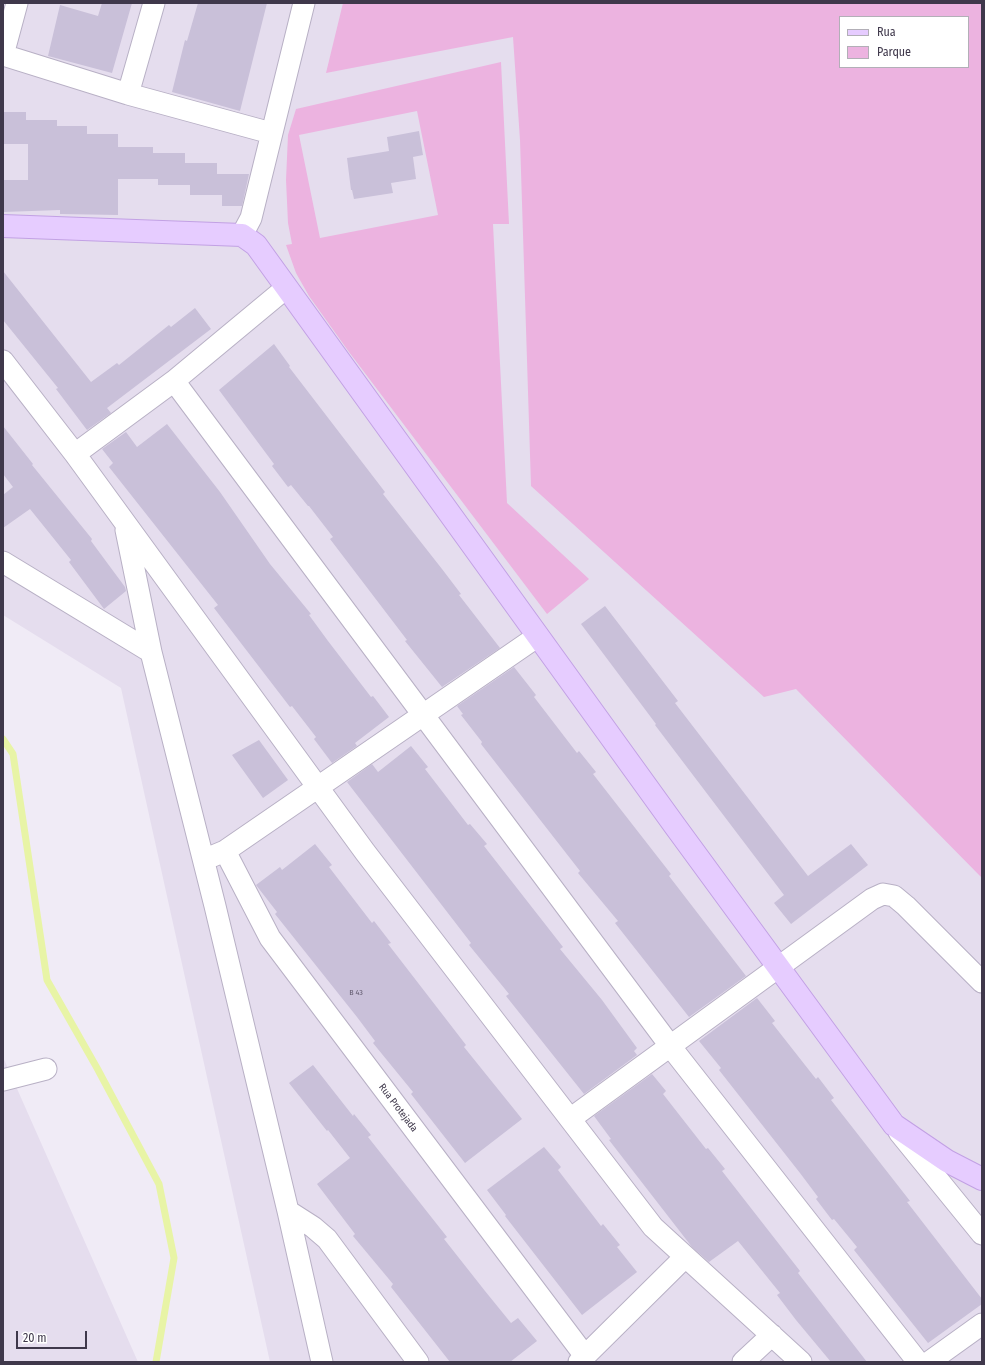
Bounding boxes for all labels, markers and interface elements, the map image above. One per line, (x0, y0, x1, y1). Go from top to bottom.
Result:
legend (839, 16, 969, 68)
text: Rua (877, 25, 896, 39)
text: Parque (877, 45, 911, 59)
house number: B 43 (349, 988, 363, 998)
street label: Rua Protejada (376, 1082, 420, 1134)
scale bar (18, 1323, 89, 1349)
text: 20 m (23, 1331, 47, 1345)

